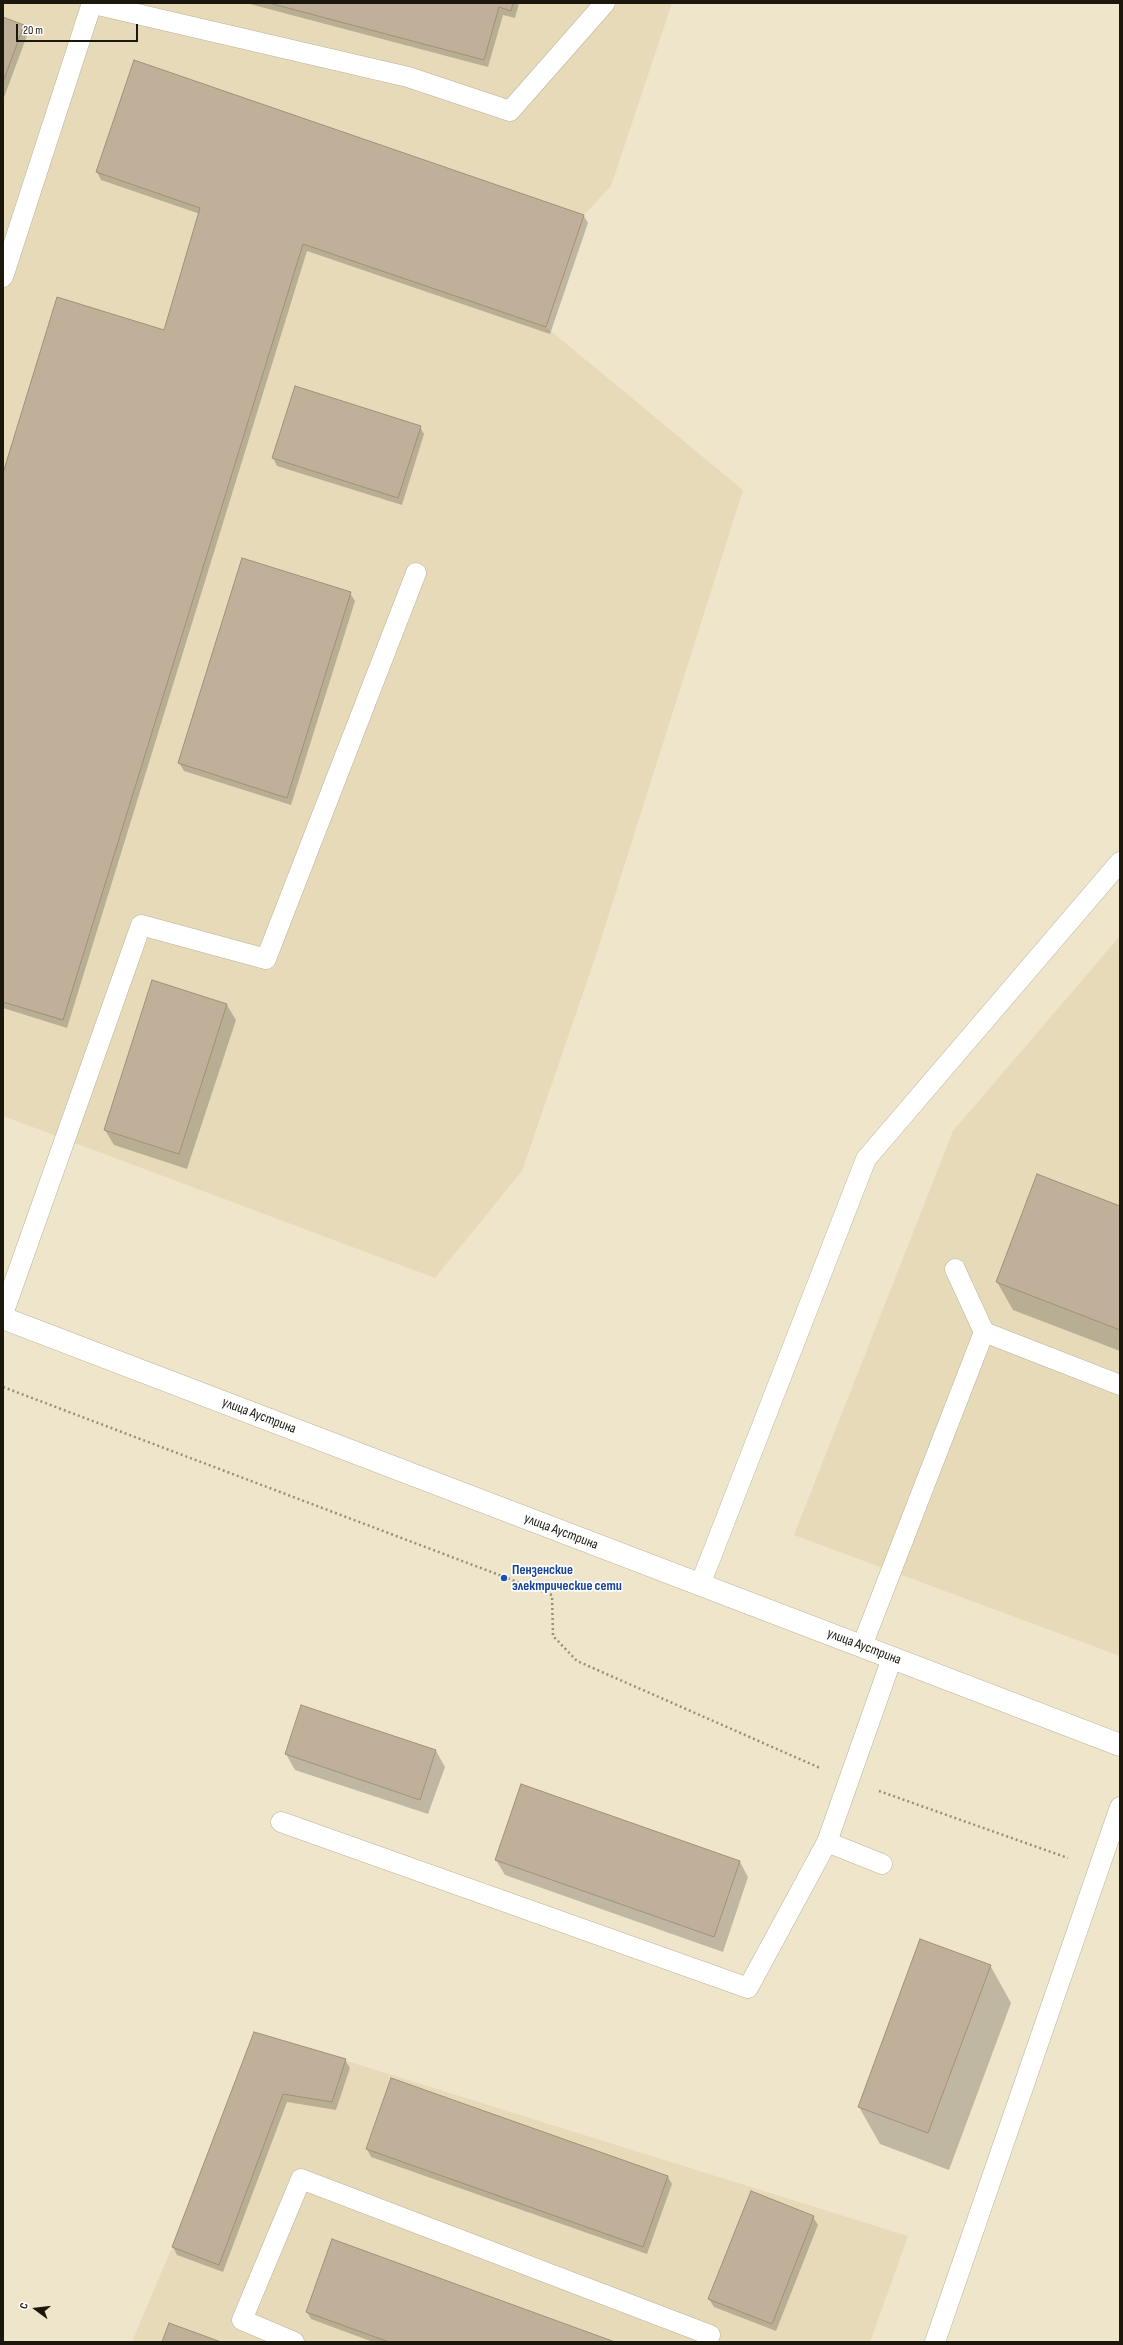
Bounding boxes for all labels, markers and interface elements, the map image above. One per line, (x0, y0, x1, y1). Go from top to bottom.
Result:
scale bar (18, 16, 140, 42)
text: 20 m (23, 23, 43, 38)
street label: улица Аустрина (220, 1394, 298, 1438)
street label: улица Аустрина (522, 1510, 600, 1554)
place label: Пензенские электрические сети (512, 1562, 622, 1594)
marker: Пензенские электрические сети (499, 1573, 509, 1583)
street label: улица Аустрина (825, 1625, 903, 1669)
north arrow (16, 2289, 56, 2329)
text: С (17, 2301, 31, 2310)

